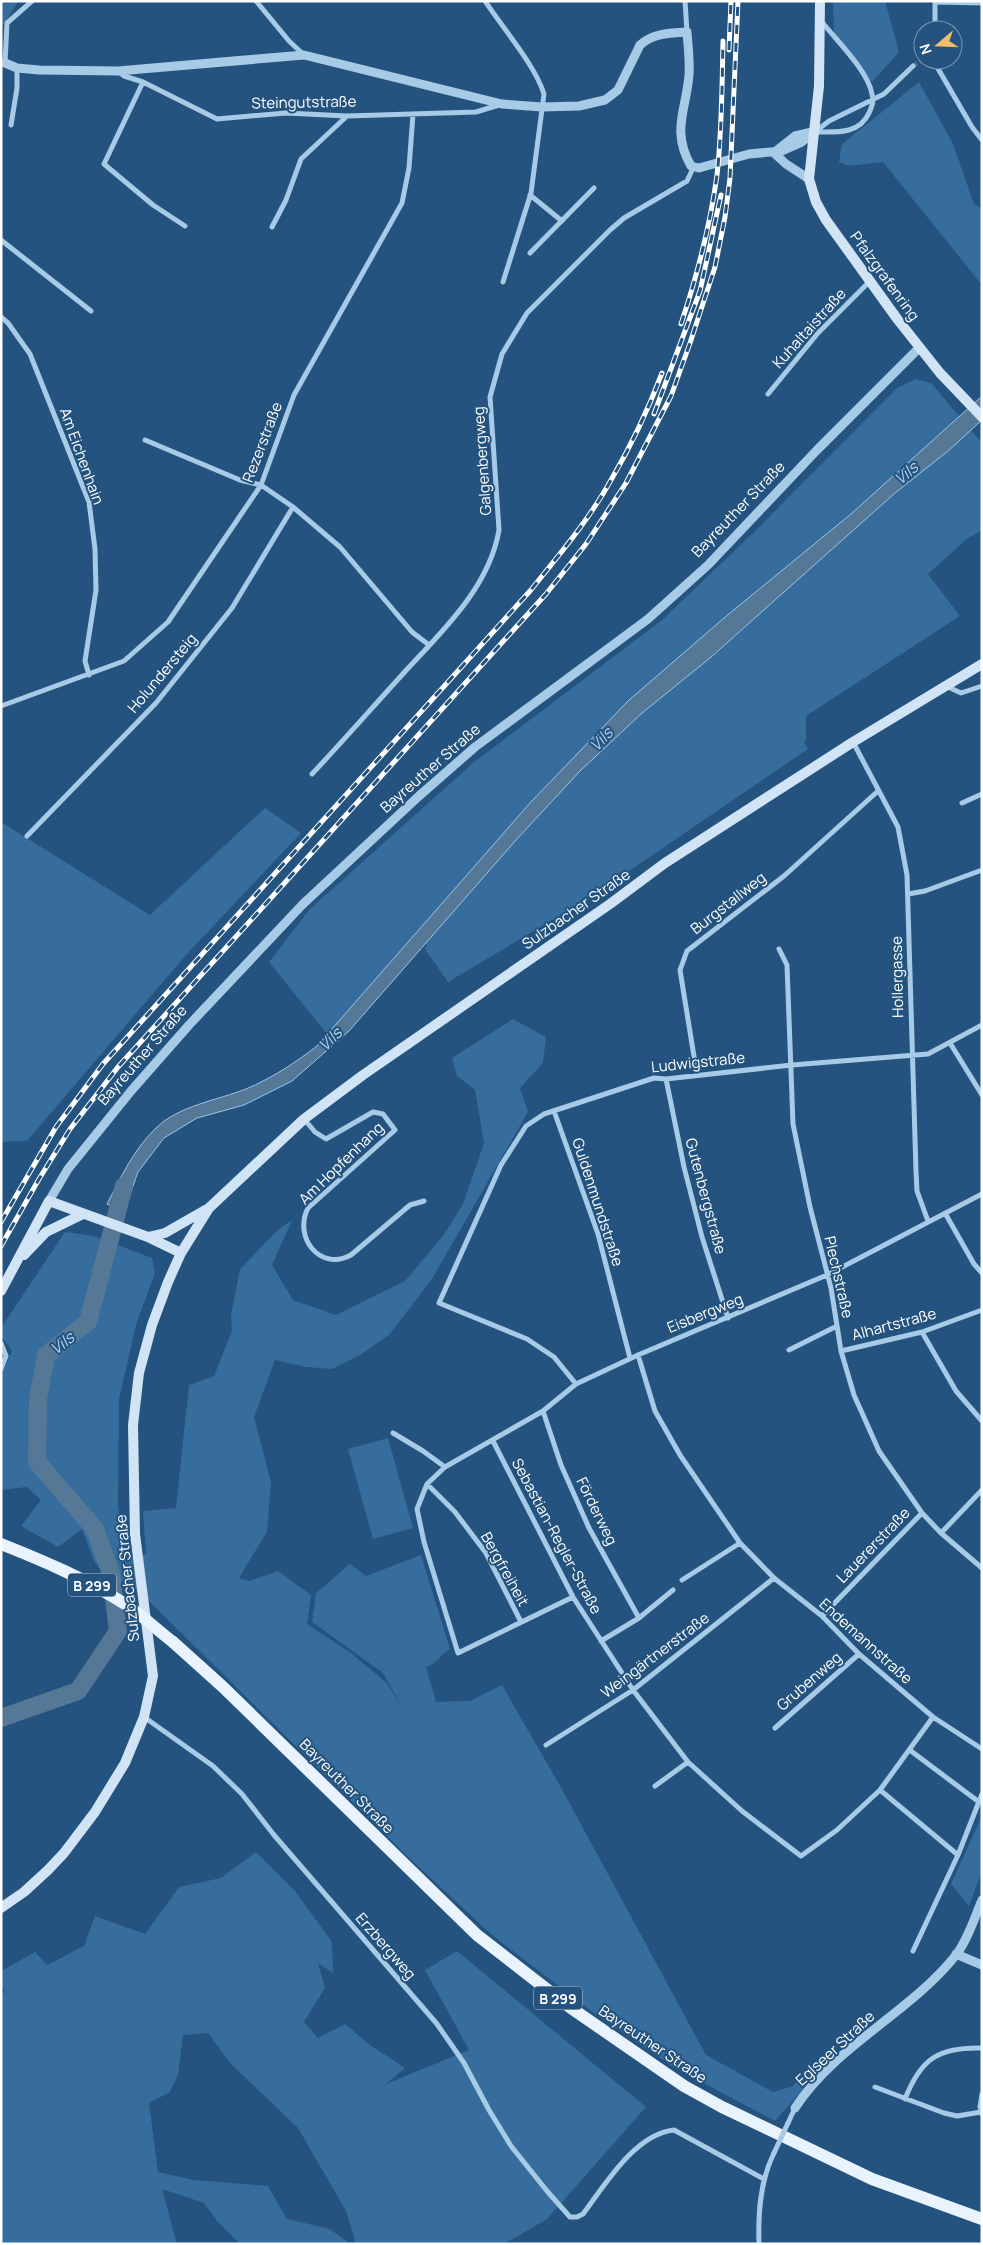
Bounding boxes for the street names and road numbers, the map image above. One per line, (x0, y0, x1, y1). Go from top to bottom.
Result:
street label: Steingutstraße (251, 91, 357, 113)
street label: Pfalzgrafenring (845, 227, 925, 325)
street label: Kuhaltaistraße (767, 283, 851, 373)
street label: Rezerstraße (237, 399, 287, 485)
street label: Am Eichenhain (55, 405, 109, 507)
street label: Galgenbergweg (468, 406, 496, 516)
street label: Bayreuther Straße (687, 456, 790, 562)
street label: Holundersteig (122, 629, 202, 717)
street label: Bayreuther Straße (375, 718, 485, 817)
street label: Sulzbacher Straße (518, 864, 634, 954)
street label: Burgstallweg (686, 867, 770, 939)
street label: Hollergasse (886, 936, 908, 1018)
street label: Bayreuther Straße (93, 1000, 192, 1110)
street label: Ludwigstraße (650, 1047, 746, 1077)
street label: Am Hopfenhang (294, 1117, 388, 1209)
street label: Guldenmundstraße (567, 1135, 629, 1269)
street label: Gutenbergstraße (680, 1136, 732, 1257)
street label: Plechstraße (819, 1234, 859, 1320)
street label: Eisbergweg (664, 1288, 746, 1338)
street label: Alhartstraße (849, 1303, 939, 1345)
street label: Sebastian-Regler-Straße (507, 1454, 607, 1618)
street label: Förderweg (571, 1473, 623, 1549)
street label: Lauererstraße (831, 1502, 915, 1587)
street label: Sulzbacher Straße (110, 1513, 144, 1643)
street label: Bergfreiheit (476, 1528, 534, 1610)
road number: B 299 (68, 1574, 116, 1596)
street label: Endemannstraße (815, 1593, 917, 1689)
street label: Weingärtnerstraße (596, 1607, 714, 1703)
street label: Grubenweg (772, 1647, 846, 1715)
street label: Bayreuther Straße (295, 1734, 399, 1838)
street label: Erzbergweg (351, 1908, 421, 1984)
road number: B 299 (534, 1986, 582, 2010)
street label: Bayreuther Straße (595, 2000, 711, 2088)
street label: Eglseer Straße (791, 2006, 879, 2090)

